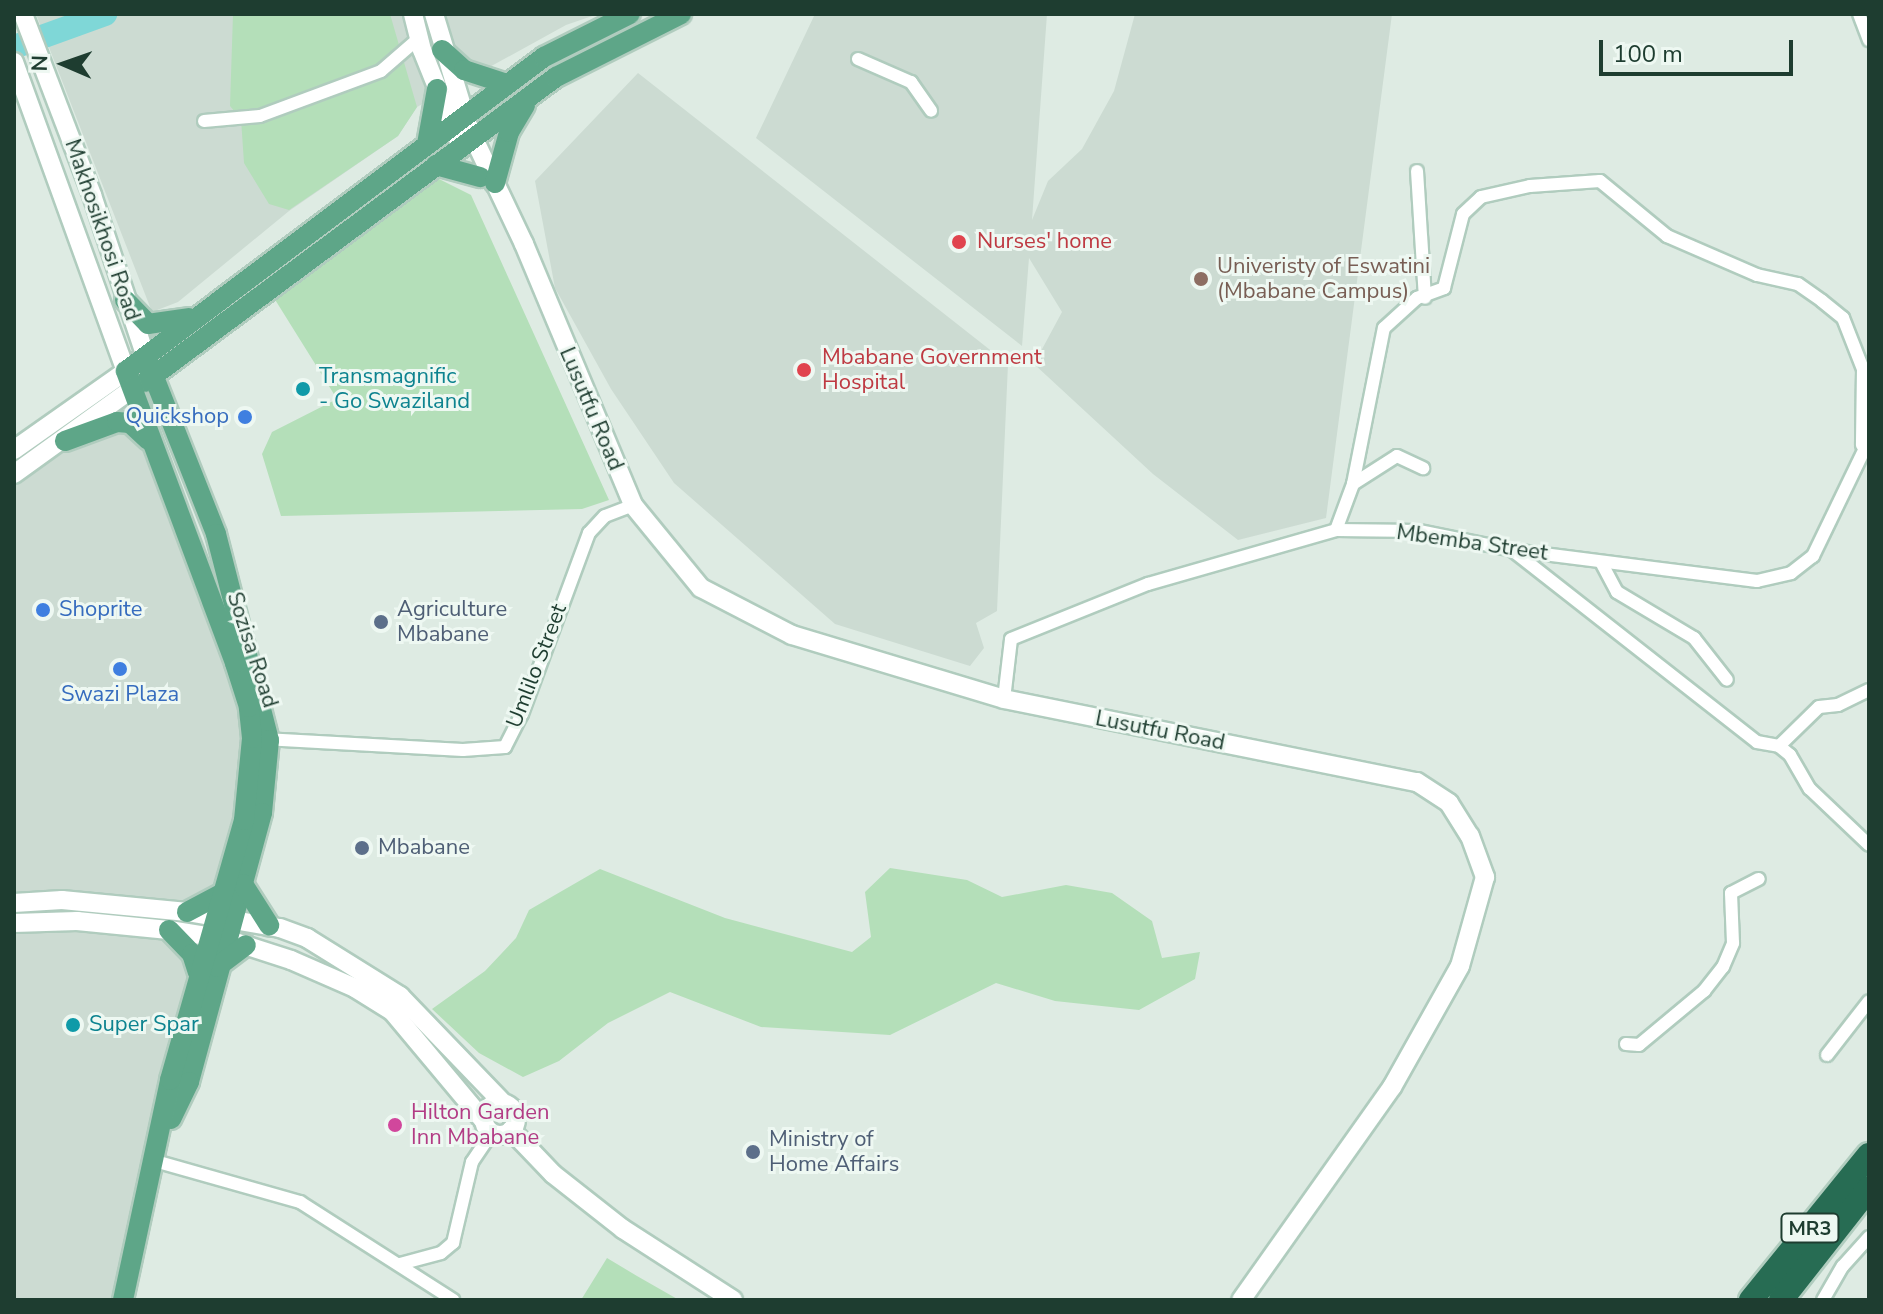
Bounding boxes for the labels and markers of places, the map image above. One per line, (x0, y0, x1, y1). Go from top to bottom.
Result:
place label: Nurses' home (977, 229, 1112, 255)
marker: Nurses' home (948, 231, 970, 253)
place label: Univeristy of Eswatini (Mbabane Campus) (1217, 253, 1430, 304)
marker: Univeristy of Eswatini (Mbabane Campus) (1192, 270, 1210, 288)
place label: Mbabane Government Hospital (822, 344, 1042, 396)
marker: Mbabane Government Hospital (793, 359, 815, 381)
place label: Transmagnific - Go Swaziland (319, 363, 470, 414)
marker: Transmagnific - Go Swaziland (294, 380, 312, 398)
place label: Quickshop (126, 404, 229, 430)
marker: Quickshop (236, 408, 254, 426)
place label: Agriculture Mbabane (397, 596, 507, 648)
place label: Shoprite (59, 597, 142, 623)
marker: Shoprite (34, 601, 52, 619)
marker: Agriculture Mbabane (372, 613, 390, 631)
marker: Swazi Plaza (111, 660, 129, 678)
place label: Swazi Plaza (61, 682, 179, 708)
place label: Mbabane (378, 835, 470, 861)
marker: Mbabane (353, 839, 371, 857)
place label: Super Spar (89, 1012, 199, 1038)
marker: Super Spar (64, 1016, 82, 1034)
place label: Hilton Garden Inn Mbabane (411, 1099, 550, 1150)
marker: Hilton Garden Inn Mbabane (386, 1116, 404, 1134)
place label: Ministry of Home Affairs (769, 1126, 899, 1178)
marker: Ministry of Home Affairs (744, 1143, 762, 1161)

